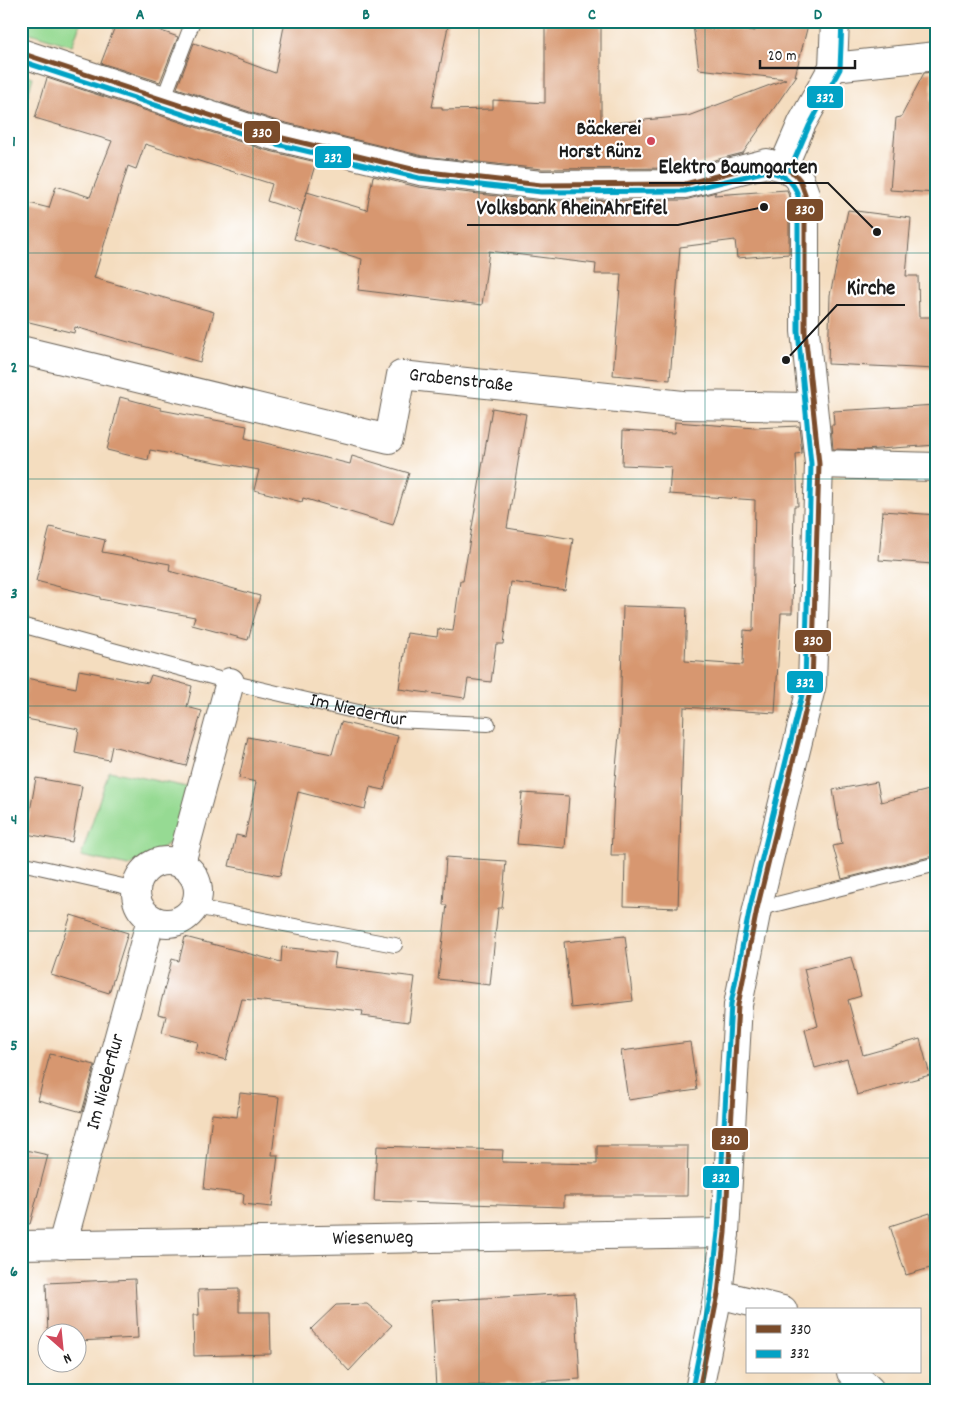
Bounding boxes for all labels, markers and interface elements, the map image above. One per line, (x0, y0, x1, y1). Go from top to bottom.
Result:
text: A (136, 4, 145, 27)
text: B (362, 4, 370, 27)
text: C (588, 4, 596, 27)
text: D (814, 4, 823, 27)
scale bar (760, 38, 856, 70)
text: 20 m (768, 46, 796, 68)
line badge: 332 (806, 85, 844, 109)
text: 332 (816, 89, 834, 109)
place label: Bäckerei Horst Rünz (559, 116, 641, 167)
line badge: 330 (243, 120, 281, 144)
text: 330 (252, 124, 272, 144)
text: 1 (12, 131, 16, 154)
marker: Bäckerei Horst Rünz (645, 135, 657, 147)
line badge: 332 (314, 145, 352, 169)
callout: Elektro Baumgarten (649, 147, 828, 183)
text: 332 (324, 149, 342, 169)
text: Elektro Baumgarten (659, 154, 818, 184)
callout: Volksbank RheinAhrEifel (467, 189, 678, 225)
text: Volksbank RheinAhrEifel (477, 195, 668, 225)
line badge: 330 (786, 198, 824, 222)
text: 330 (795, 201, 815, 221)
callout: Kirche (837, 269, 905, 305)
text: Kirche (847, 275, 895, 305)
text: 2 (11, 357, 18, 380)
street label: Grabenstraße (407, 362, 515, 401)
text: 3 (10, 583, 18, 606)
line badge: 330 (794, 629, 832, 653)
text: 330 (803, 632, 823, 652)
line badge: 332 (786, 670, 824, 694)
text: 332 (796, 674, 814, 694)
street label: Im Niederflur (307, 687, 407, 735)
text: 4 (11, 809, 17, 832)
street label: Im Niederflur (80, 1030, 133, 1133)
text: 5 (10, 1035, 18, 1058)
line badge: 330 (711, 1127, 749, 1151)
text: 330 (720, 1131, 740, 1151)
line badge: 332 (702, 1165, 740, 1189)
text: 332 (712, 1169, 730, 1189)
street label: Wiesenweg (332, 1224, 414, 1254)
text: 6 (10, 1261, 18, 1284)
legend (746, 1308, 920, 1374)
text: 330 (790, 1320, 812, 1342)
north arrow (38, 1324, 88, 1374)
text: 332 (790, 1344, 810, 1366)
text: N (59, 1347, 75, 1368)

